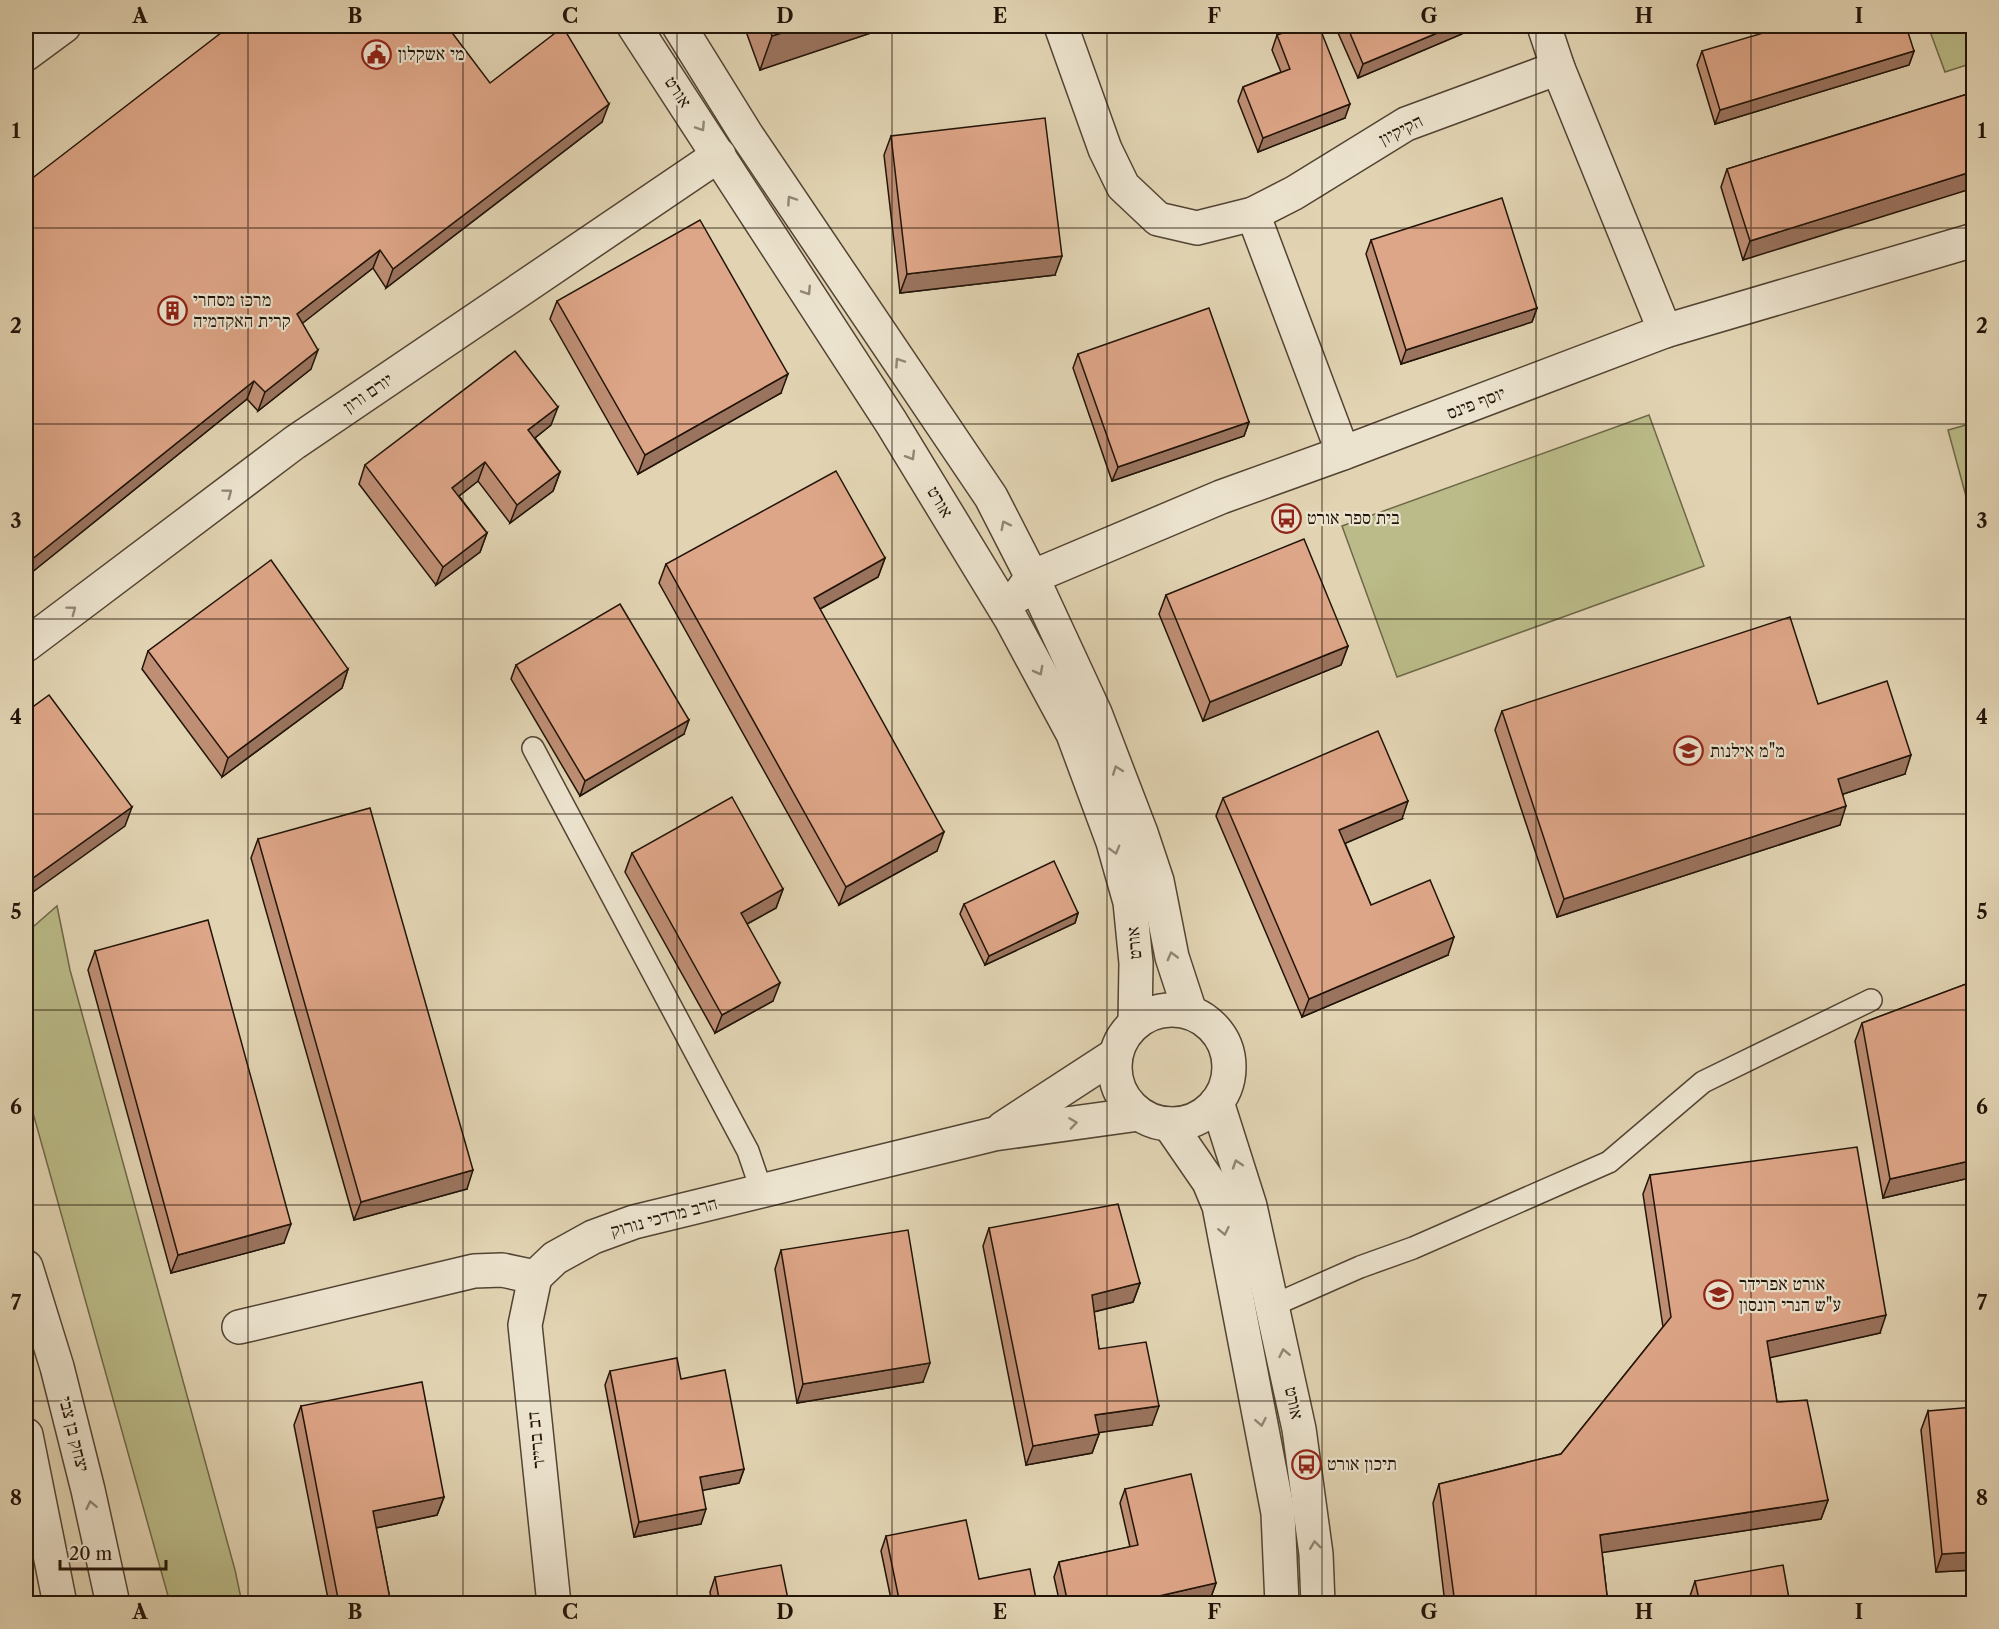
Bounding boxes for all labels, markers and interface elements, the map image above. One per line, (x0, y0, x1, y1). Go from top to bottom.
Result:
text: A (131, 4, 148, 28)
text: B (348, 4, 363, 28)
text: C (562, 4, 578, 28)
text: D (776, 4, 794, 28)
text: E (993, 4, 1007, 28)
text: F (1207, 4, 1221, 28)
text: G (1421, 4, 1438, 28)
text: H (1635, 4, 1653, 28)
text: I (1855, 4, 1863, 28)
public building icon: מי אשקלון (361, 38, 393, 70)
place label: מי אשקלון (398, 43, 465, 65)
street label: אורט (660, 72, 696, 112)
street label: הקיקיון (1375, 110, 1427, 150)
text: 1 (12, 119, 21, 143)
text: 1 (1978, 119, 1987, 143)
one-way arrow (694, 120, 705, 131)
one-way arrow (786, 196, 798, 206)
one-way arrow (799, 285, 811, 295)
place label: מרכז מסחרי קרית האקדמיה (193, 289, 291, 332)
building icon: מרכז מסחרי קרית האקדמיה (156, 294, 188, 326)
text: 2 (10, 314, 22, 338)
text: 2 (1976, 314, 1988, 338)
one-way arrow (895, 358, 906, 369)
street label: יורם ורון (339, 368, 397, 418)
street label: יוסף פינס (1444, 382, 1509, 424)
one-way arrow (904, 449, 915, 460)
street label: אורט (922, 482, 958, 522)
one-way arrow (222, 489, 233, 500)
bus stop icon: בית ספר אורט (1270, 502, 1302, 534)
place label: בית ספר אורט (1307, 507, 1400, 529)
text: 3 (10, 509, 22, 533)
text: 3 (1976, 509, 1988, 533)
one-way arrow (1001, 521, 1012, 532)
one-way arrow (66, 606, 77, 617)
one-way arrow (1032, 665, 1043, 675)
text: 4 (10, 705, 22, 729)
text: 4 (1976, 705, 1988, 729)
school or university icon: מ"מ אילנות (1673, 735, 1705, 767)
place label: מ"מ אילנות (1710, 740, 1785, 762)
one-way arrow (1112, 765, 1124, 776)
one-way arrow (1108, 844, 1120, 855)
text: 5 (10, 900, 22, 924)
text: 5 (1976, 900, 1988, 924)
street label: אורט (1122, 926, 1146, 960)
one-way arrow (1167, 951, 1180, 961)
text: 6 (10, 1095, 22, 1119)
text: 6 (1976, 1095, 1988, 1119)
one-way arrow (1068, 1117, 1078, 1129)
one-way arrow (1232, 1159, 1244, 1170)
street label: הרב מרדכי נורוק (608, 1192, 720, 1242)
one-way arrow (1217, 1225, 1230, 1235)
place label: אורט אפרידר ע"ש הנרי רונסון (1739, 1273, 1841, 1316)
school or university icon: אורט אפרידר ע"ש הנרי רונסון (1702, 1278, 1734, 1310)
text: 7 (11, 1291, 22, 1315)
text: 7 (1977, 1291, 1988, 1315)
one-way arrow (1278, 1348, 1291, 1358)
street label: אורט (1280, 1385, 1308, 1421)
street label: יצחק בן צבי (54, 1394, 94, 1474)
street label: דב ברייר (522, 1411, 550, 1469)
one-way arrow (1254, 1417, 1267, 1427)
bus stop icon: תיכון אורט (1290, 1448, 1322, 1480)
place label: תיכון אורט (1327, 1453, 1397, 1475)
text: 8 (10, 1486, 22, 1510)
text: 8 (1976, 1486, 1988, 1510)
one-way arrow (86, 1501, 99, 1511)
scale bar (60, 1533, 166, 1571)
one-way arrow (1309, 1541, 1321, 1550)
text: 20 m (69, 1543, 113, 1565)
text: A (131, 1600, 148, 1624)
text: B (348, 1600, 363, 1624)
text: C (562, 1600, 578, 1624)
text: D (776, 1600, 794, 1624)
text: E (993, 1600, 1007, 1624)
text: F (1207, 1600, 1221, 1624)
text: G (1421, 1600, 1438, 1624)
text: H (1635, 1600, 1653, 1624)
text: I (1855, 1600, 1863, 1624)

